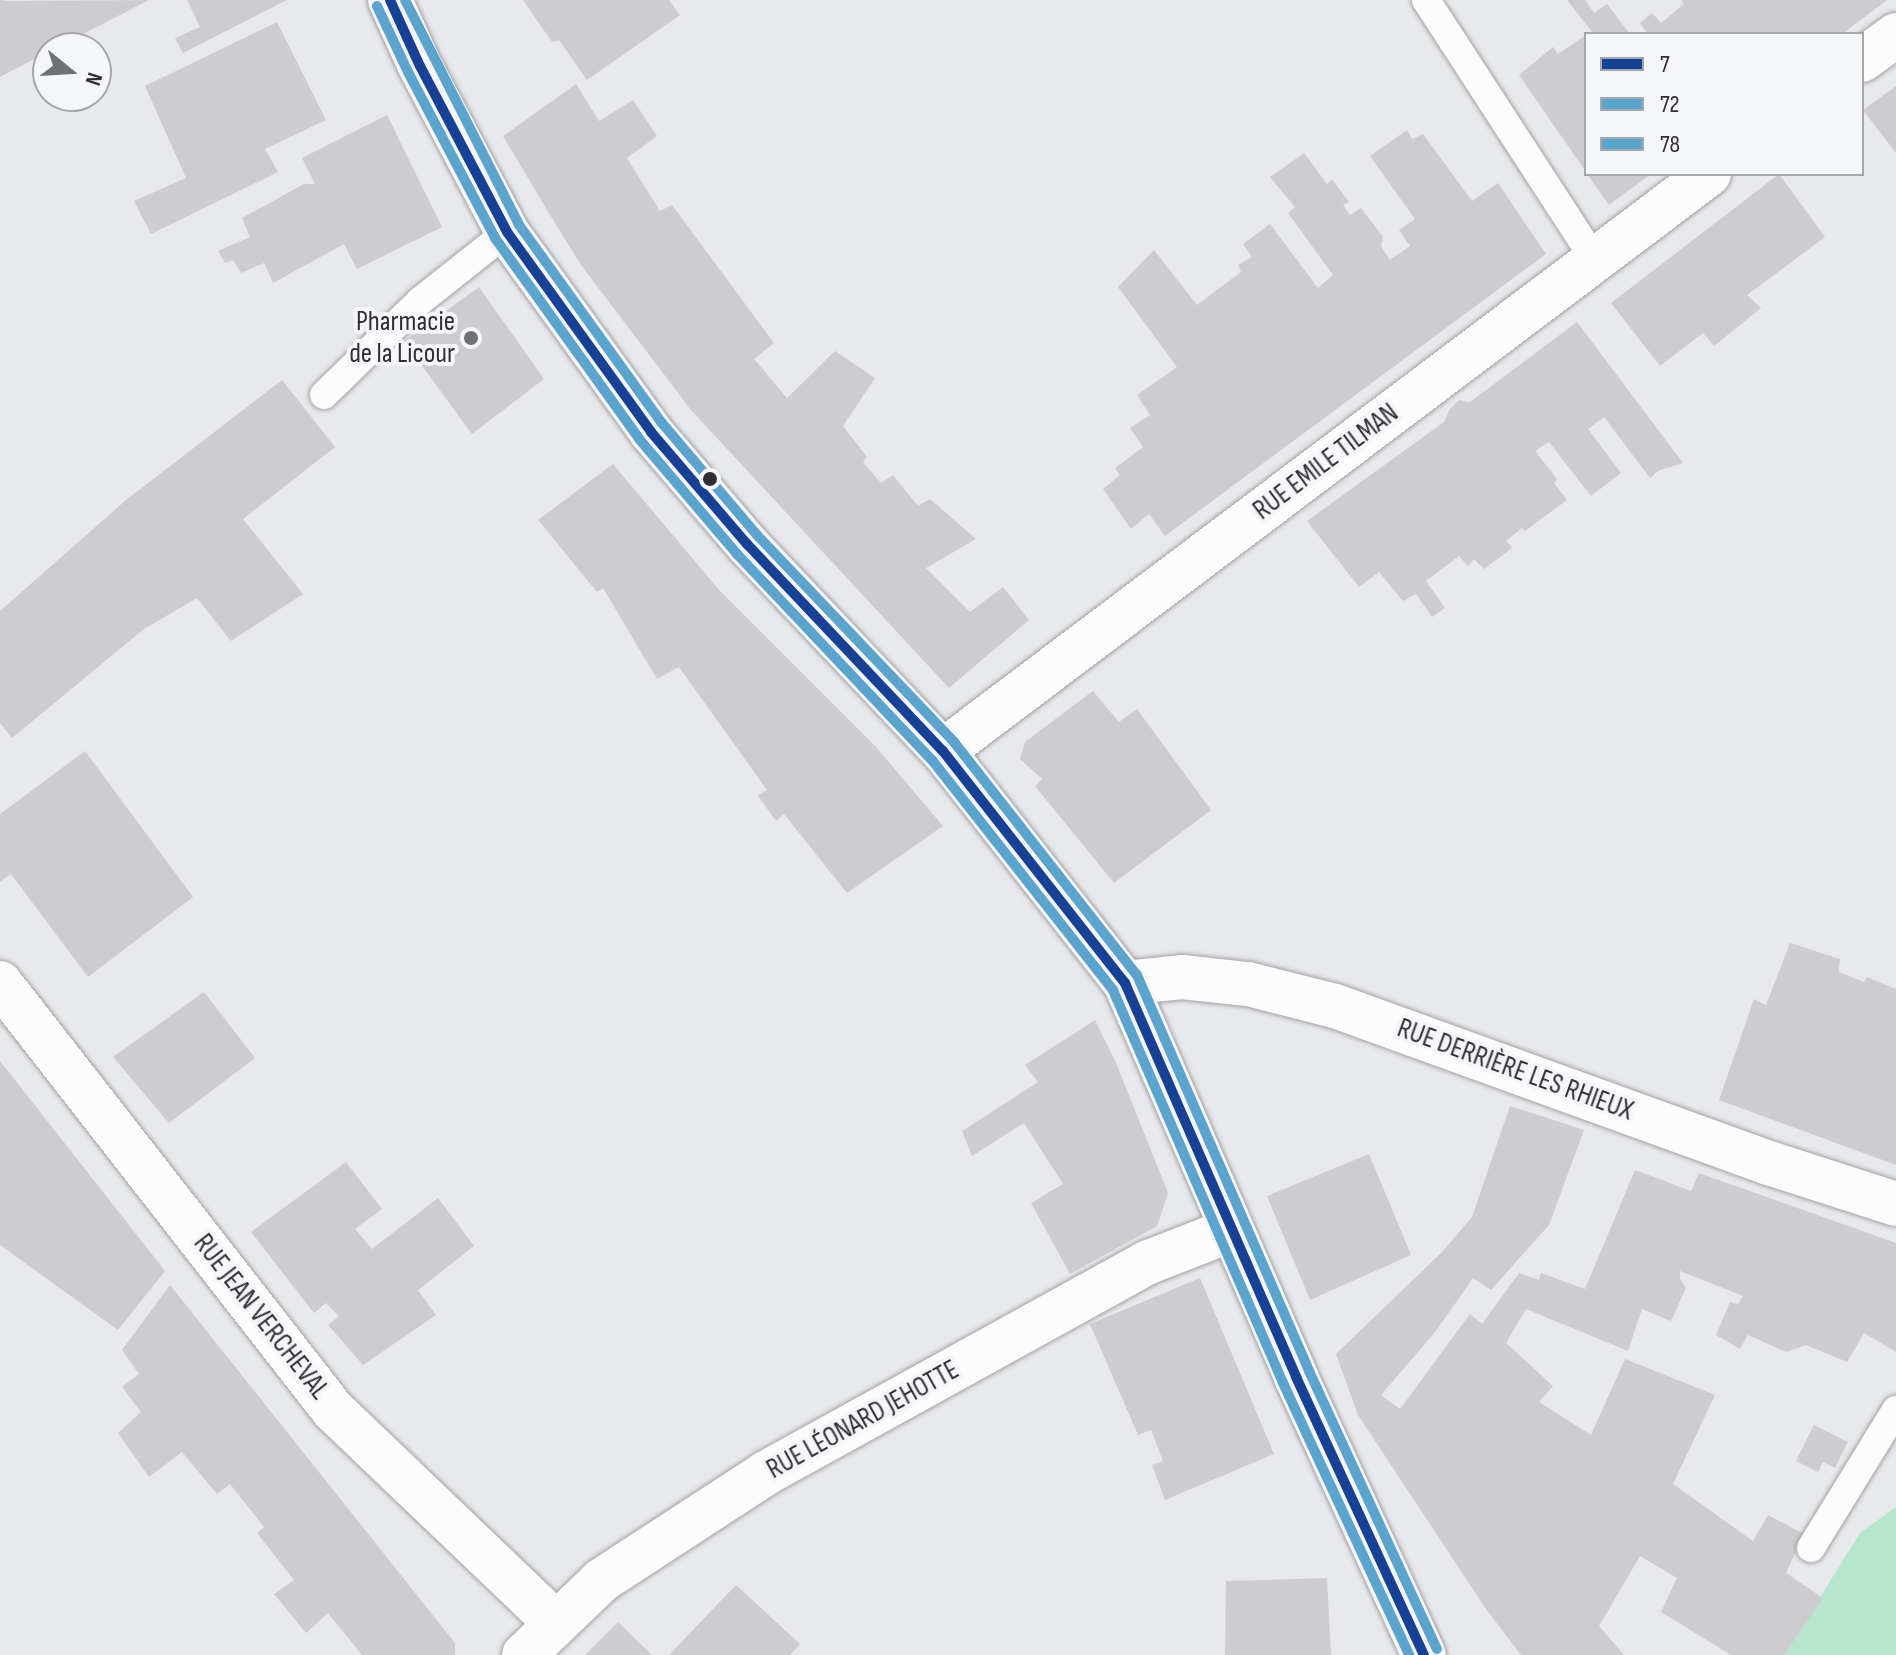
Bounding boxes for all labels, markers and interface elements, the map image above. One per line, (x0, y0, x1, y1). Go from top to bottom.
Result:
north arrow (32, 32, 112, 112)
legend (1584, 32, 1864, 176)
text: 7 (1660, 50, 1670, 79)
text: N (79, 69, 108, 89)
text: 72 (1660, 90, 1679, 119)
text: 78 (1660, 130, 1680, 159)
place label: Pharmacie de la Licour (349, 305, 455, 371)
marker: Pharmacie de la Licour (462, 329, 480, 347)
street label: RUE EMILE TILMAN (1247, 397, 1405, 527)
unlabelled marker (702, 471, 718, 487)
street label: RUE DERRIÈRE LES RHIEUX (1393, 1012, 1637, 1128)
street label: RUE JEAN VERCHEVAL (186, 1228, 336, 1406)
street label: RUE LÉONARD JEHOTTE (761, 1353, 965, 1487)

